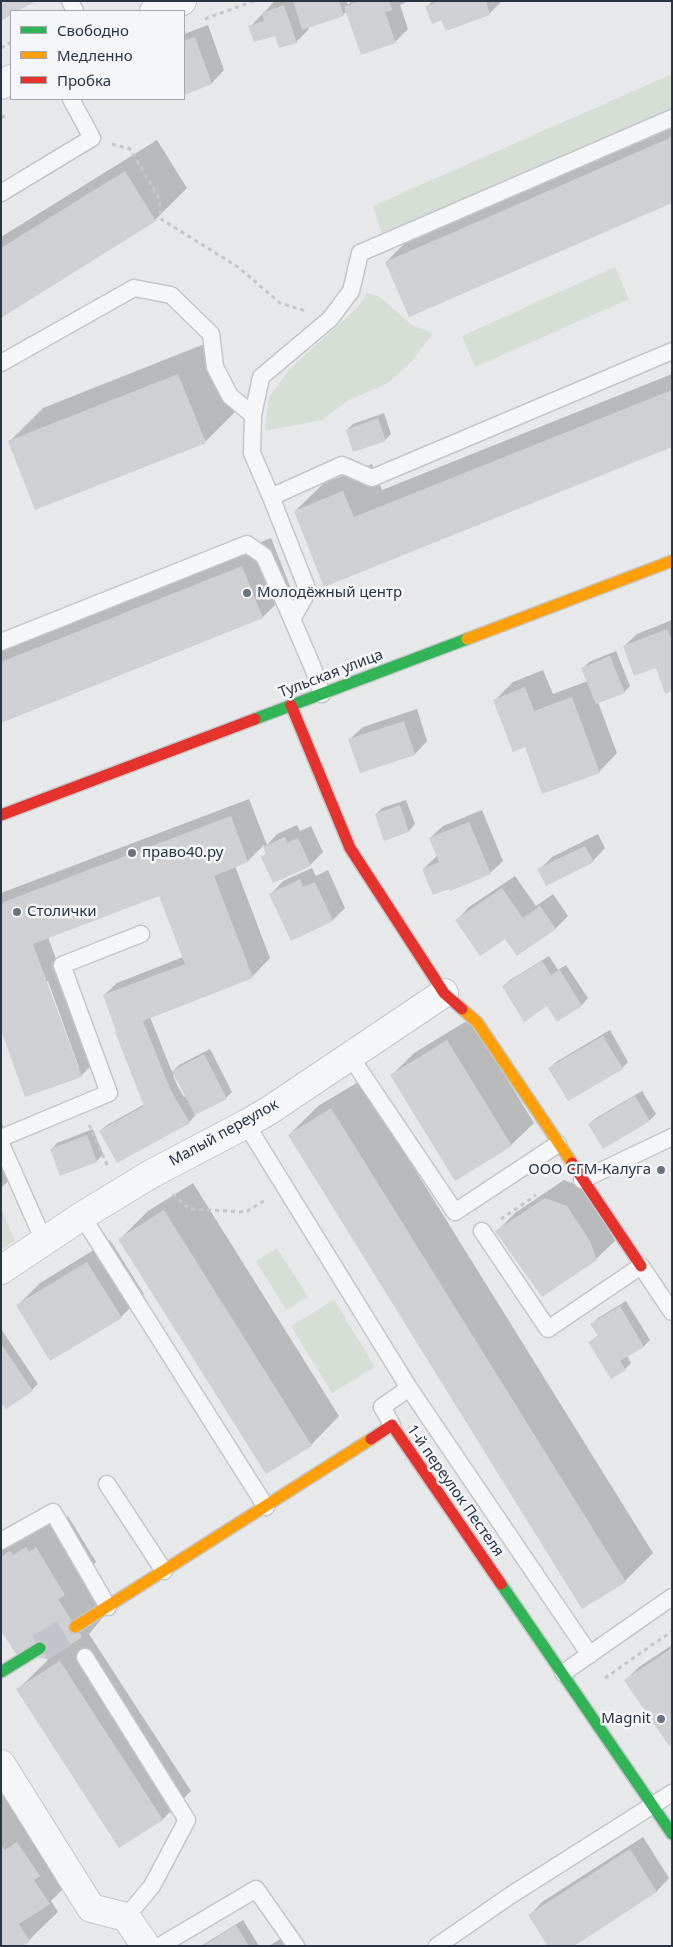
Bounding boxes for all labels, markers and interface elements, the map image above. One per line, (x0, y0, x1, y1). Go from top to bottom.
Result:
legend (10, 10, 185, 100)
text: Свободно (57, 20, 129, 40)
text: Медленно (57, 45, 133, 65)
text: Пробка (57, 70, 111, 90)
place label: Молодёжный центр (257, 584, 402, 602)
marker: Молодёжный центр (241, 587, 253, 599)
street label: Тульская улица (276, 646, 386, 702)
place label: право40.ру (142, 844, 223, 862)
marker: право40.ру (126, 847, 138, 859)
place label: Столички (27, 903, 97, 921)
marker: Столички (11, 906, 23, 918)
street label: Малый переулок (166, 1096, 282, 1170)
place label: ООО СГМ-Калуга (528, 1161, 651, 1179)
marker: ООО СГМ-Калуга (655, 1164, 667, 1176)
street label: 1-й переулок Пестеля (403, 1422, 507, 1560)
place label: Magnit (601, 1710, 651, 1728)
marker: Magnit (655, 1713, 667, 1725)

